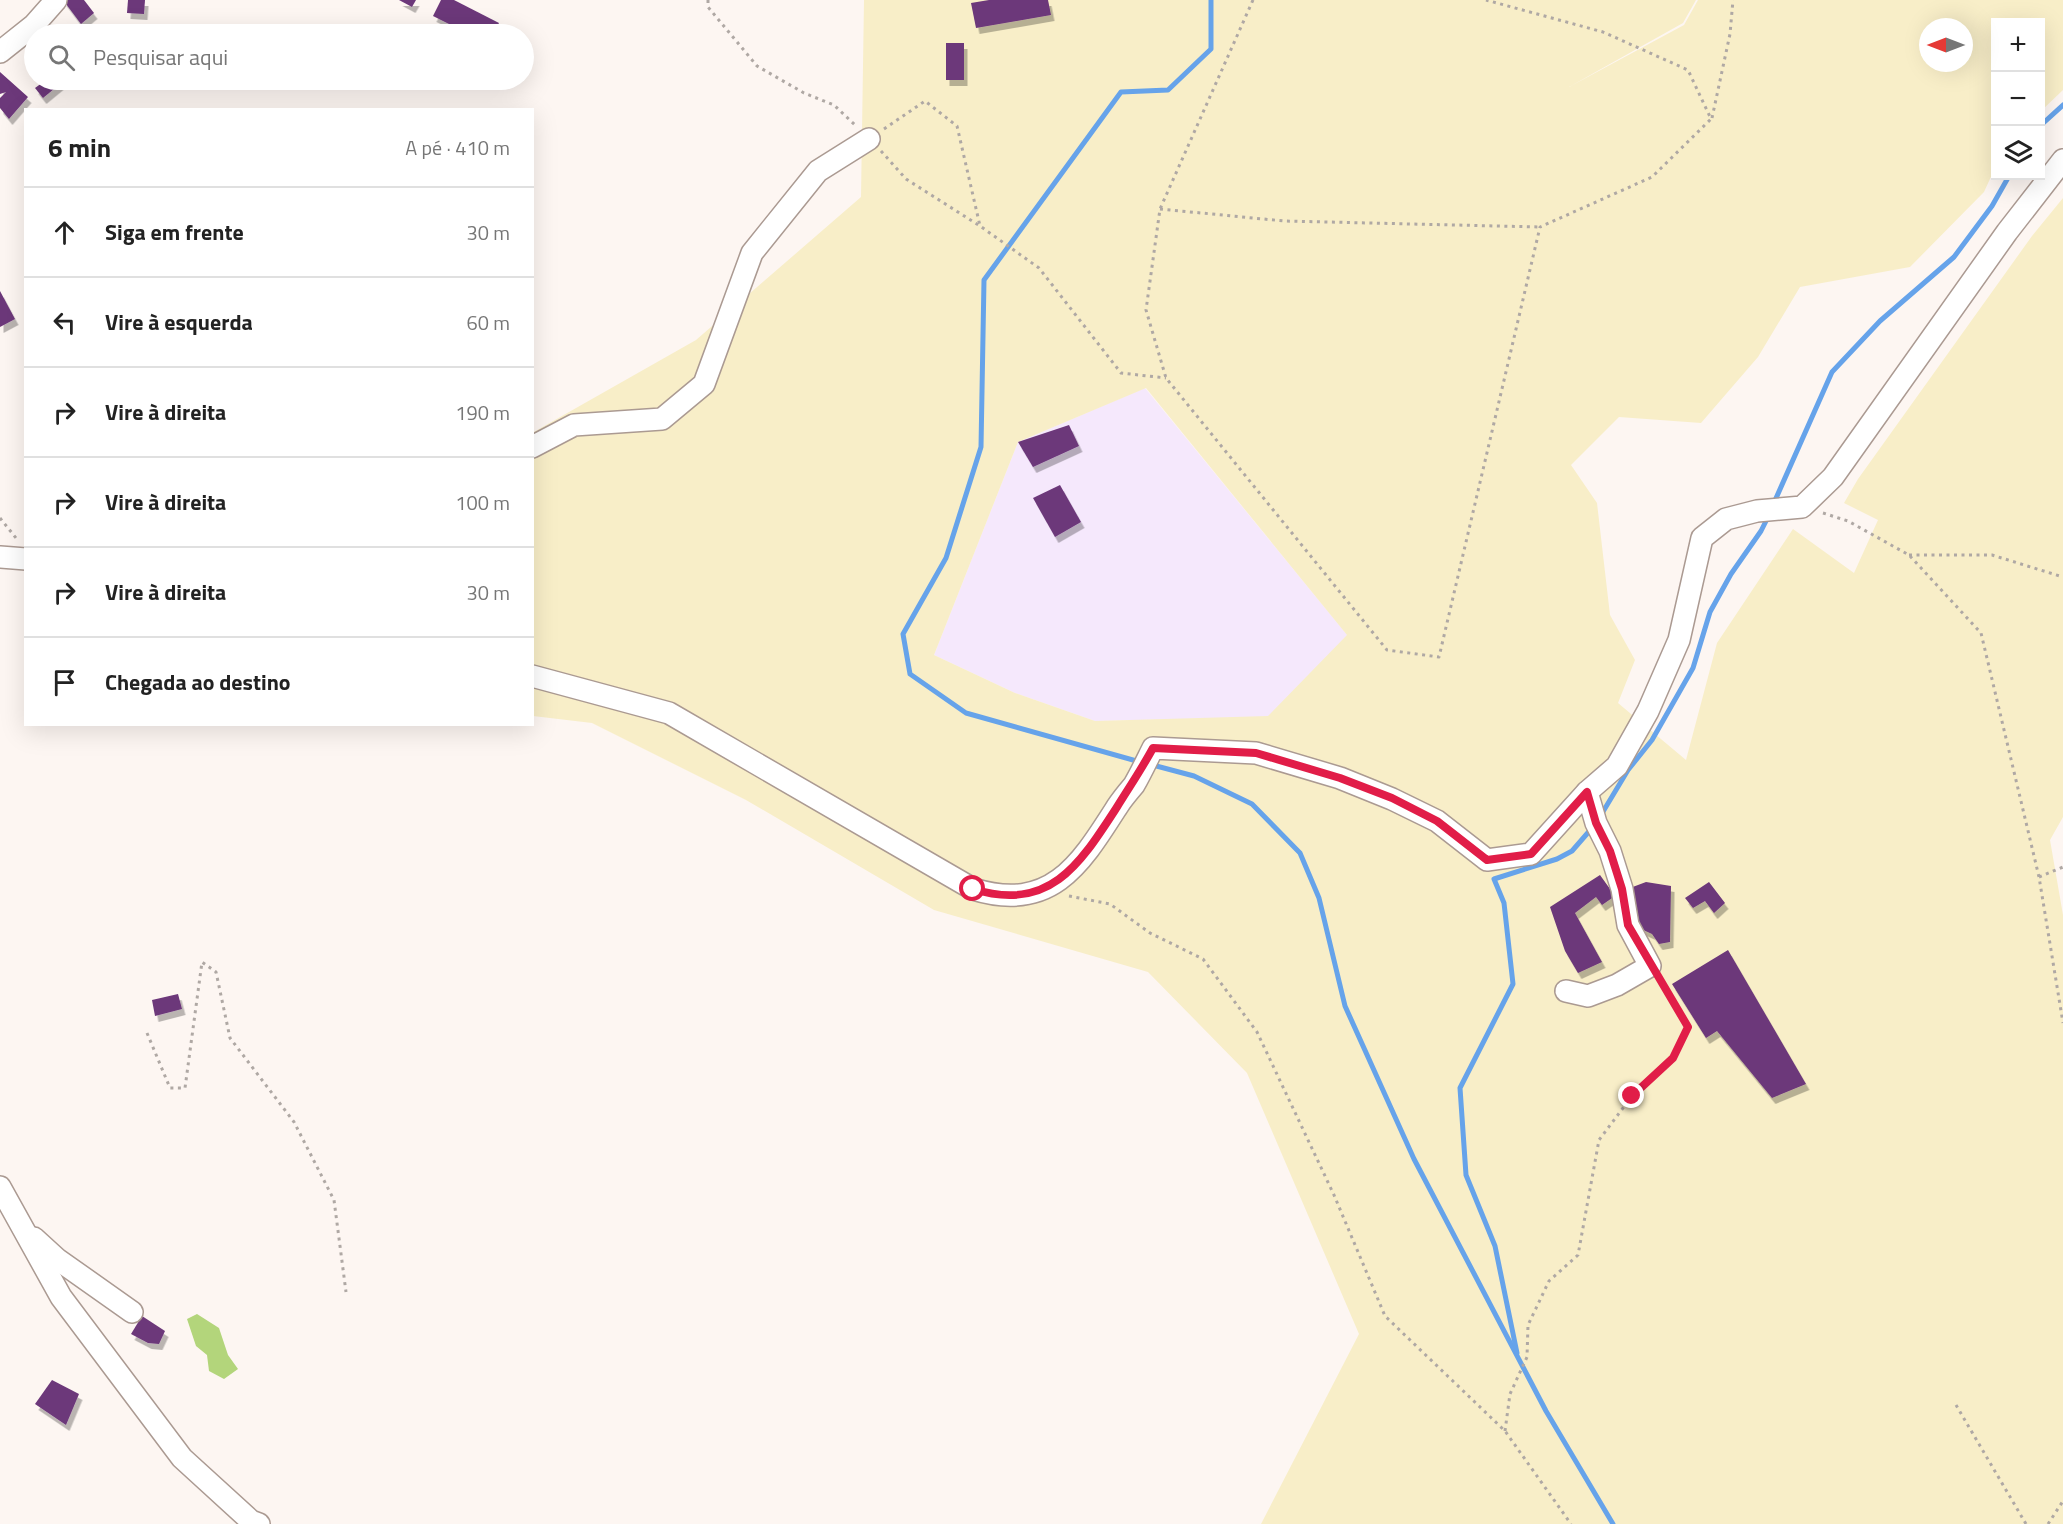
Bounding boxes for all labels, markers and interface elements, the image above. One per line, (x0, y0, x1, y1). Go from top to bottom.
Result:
north arrow (1919, 18, 1973, 72)
map controls (1991, 18, 2045, 180)
button: + (1991, 18, 2045, 72)
search box (24, 24, 534, 90)
text: Pesquisar aqui (93, 40, 228, 74)
icon: search (45, 41, 78, 74)
button: − (1991, 72, 2045, 126)
button: layers (1991, 126, 2045, 180)
text: 6 min (48, 128, 111, 167)
text: A pé · 410 m (405, 132, 510, 163)
text: Siga em frente (105, 215, 244, 249)
icon: ahead (48, 216, 81, 249)
text: 30 m (466, 217, 510, 248)
text: Vire à esquerda (105, 305, 253, 339)
icon: left (48, 306, 81, 339)
text: 60 m (466, 307, 510, 338)
text: Vire à direita (105, 395, 226, 429)
icon: right (48, 396, 81, 429)
text: 190 m (455, 397, 510, 428)
text: Vire à direita (105, 485, 226, 519)
icon: right (48, 486, 81, 519)
text: 100 m (455, 487, 510, 518)
text: Vire à direita (105, 575, 226, 609)
icon: right (48, 576, 81, 609)
text: 30 m (466, 577, 510, 608)
text: Chegada ao destino (105, 665, 291, 699)
icon: arrive (48, 666, 81, 699)
route start (959, 875, 985, 901)
route end (1618, 1082, 1644, 1108)

